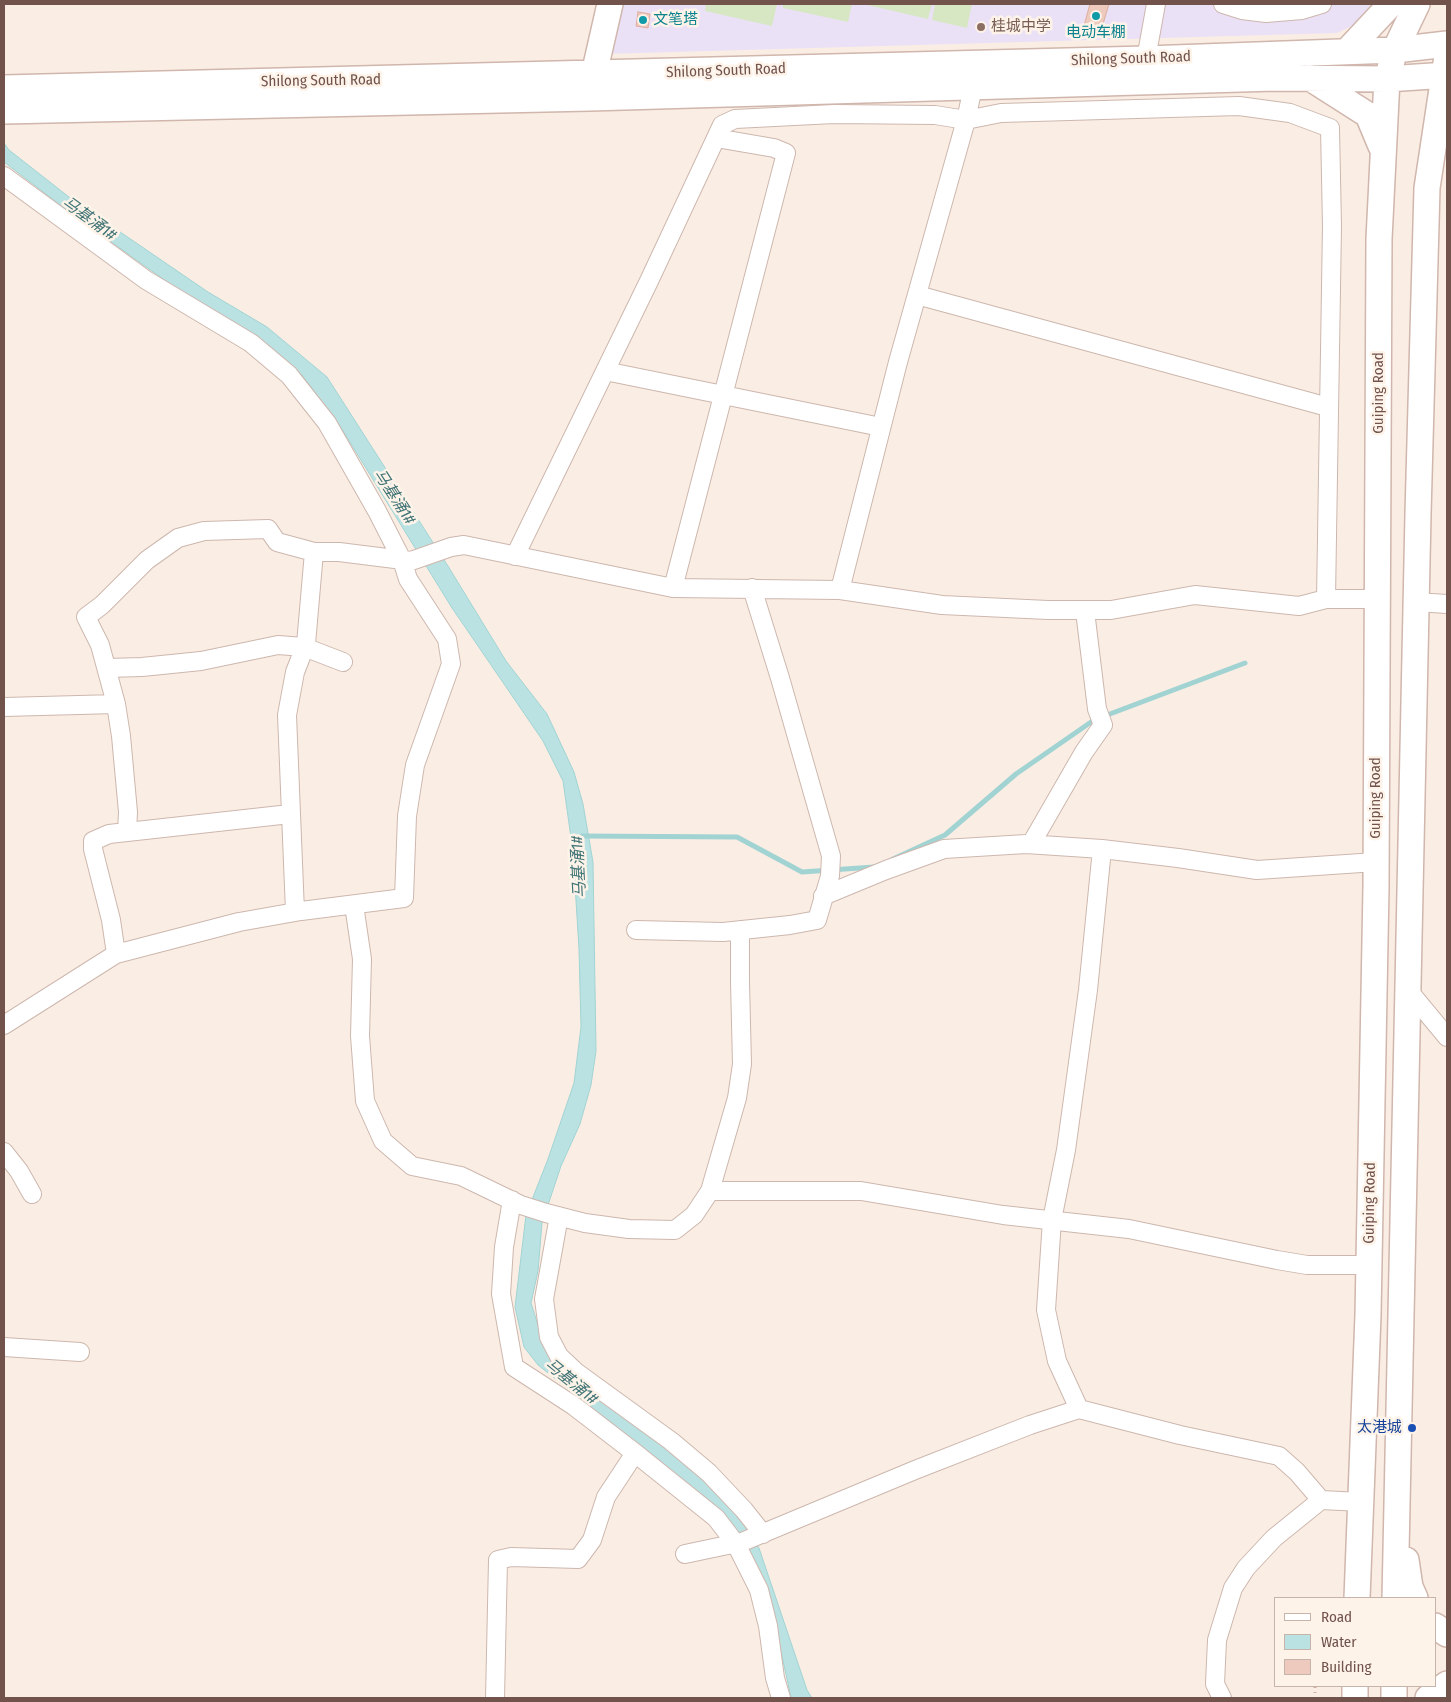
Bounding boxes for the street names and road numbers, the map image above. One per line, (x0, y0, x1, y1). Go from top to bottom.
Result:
street label: Shilong South Road (1071, 48, 1191, 70)
street label: Shilong South Road (666, 60, 786, 82)
street label: Shilong South Road (261, 71, 381, 91)
street label: Guiping Road (1370, 352, 1388, 434)
street label: Guiping Road (1367, 757, 1385, 839)
street label: Guiping Road (1360, 1162, 1380, 1244)

